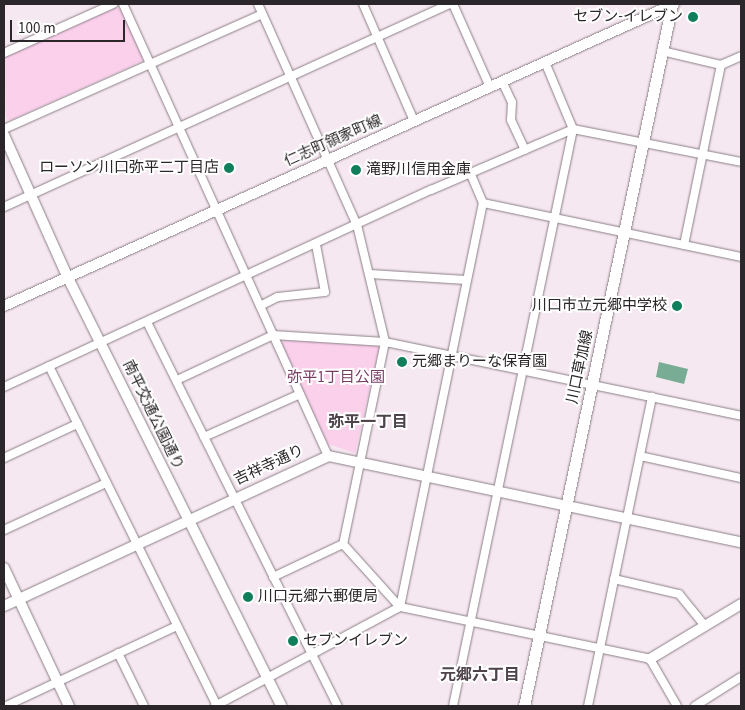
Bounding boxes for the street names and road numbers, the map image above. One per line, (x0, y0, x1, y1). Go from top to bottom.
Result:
street label: 仁志町領家町線 (281, 111, 385, 171)
street label: 川口草加線 (563, 328, 597, 406)
street label: 南平交通公園通り (119, 357, 187, 473)
street label: 吉祥寺通り (231, 441, 307, 489)

